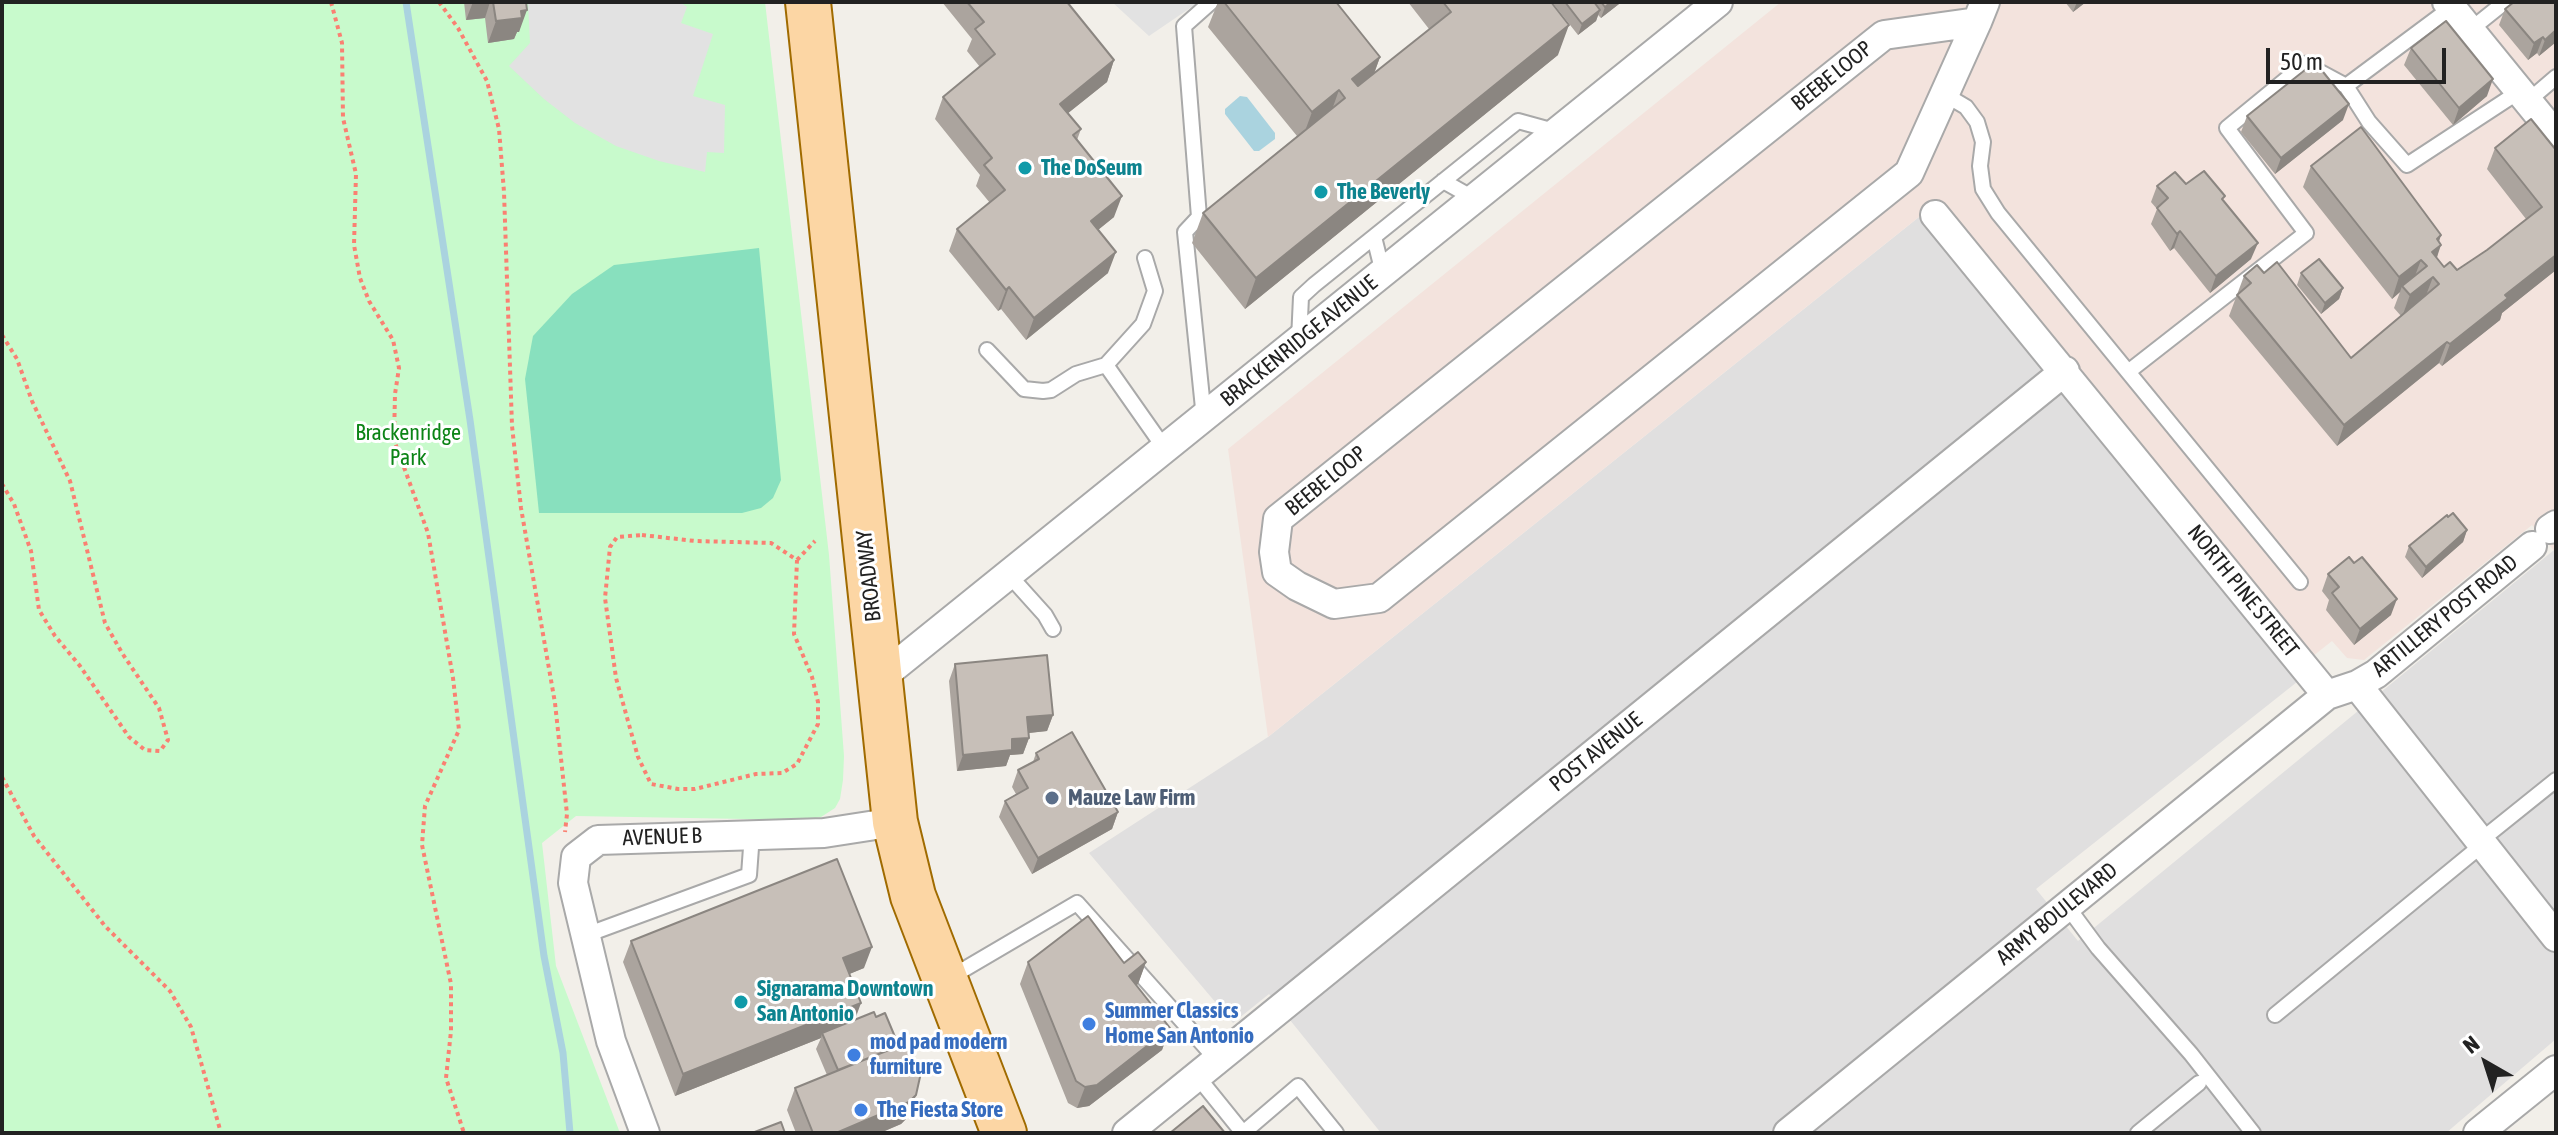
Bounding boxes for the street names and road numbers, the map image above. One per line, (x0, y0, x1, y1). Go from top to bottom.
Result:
street label: BEEBE LOOP (1786, 35, 1878, 117)
street label: BRACKENRIDGE AVENUE (1215, 270, 1383, 412)
street label: BEEBE LOOP (1280, 440, 1372, 522)
street label: NORTH PINE STREET (2182, 520, 2304, 662)
street label: BROADWAY (851, 529, 887, 623)
street label: ARTILLERY POST ROAD (2367, 549, 2523, 683)
street label: POST AVENUE (1544, 707, 1648, 797)
street label: AVENUE B (622, 822, 702, 852)
street label: ARMY BOULEVARD (1991, 857, 2123, 971)

